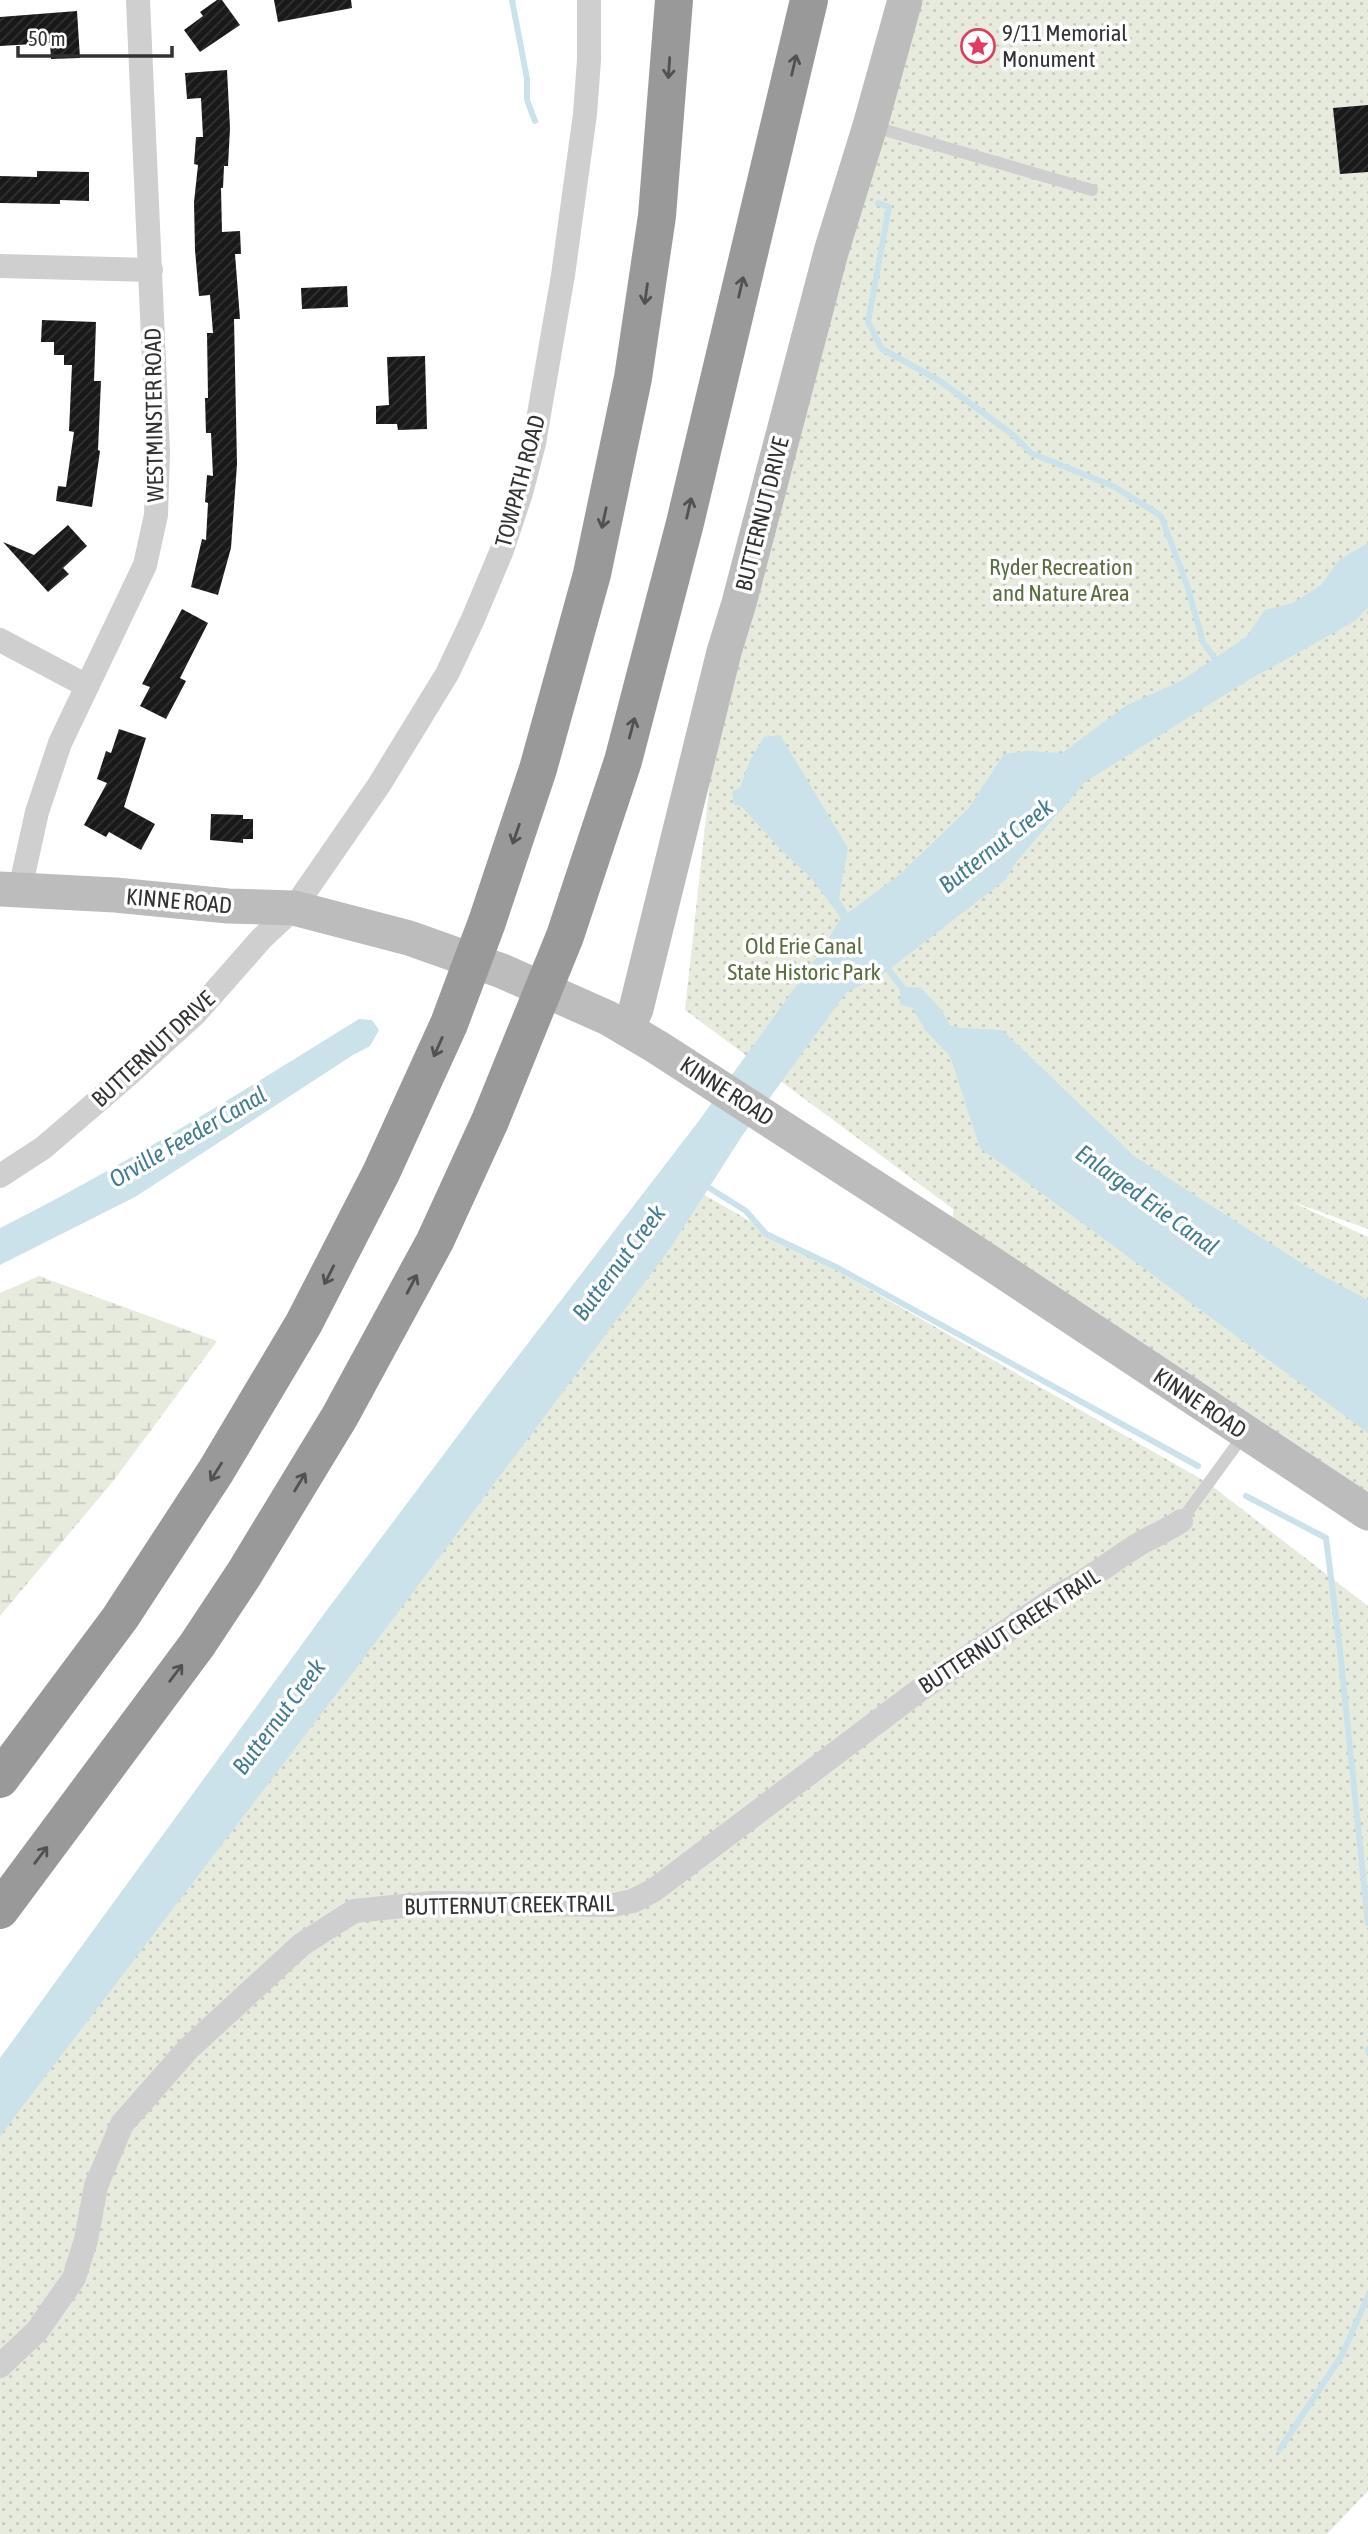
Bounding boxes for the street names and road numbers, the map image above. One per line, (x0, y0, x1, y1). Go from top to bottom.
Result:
street label: WESTMINSTER ROAD (139, 328, 169, 502)
street label: TOWPATH ROAD (490, 412, 550, 550)
street label: BUTTERNUT DRIVE (730, 434, 794, 594)
street label: KINNE ROAD (125, 883, 233, 919)
street label: BUTTERNUT DRIVE (86, 986, 220, 1112)
street label: KINNE ROAD (675, 1051, 779, 1131)
street label: KINNE ROAD (1149, 1363, 1251, 1443)
street label: BUTTERNUT CREEK TRAIL (914, 1563, 1104, 1699)
street label: BUTTERNUT CREEK TRAIL (404, 1890, 614, 1920)

